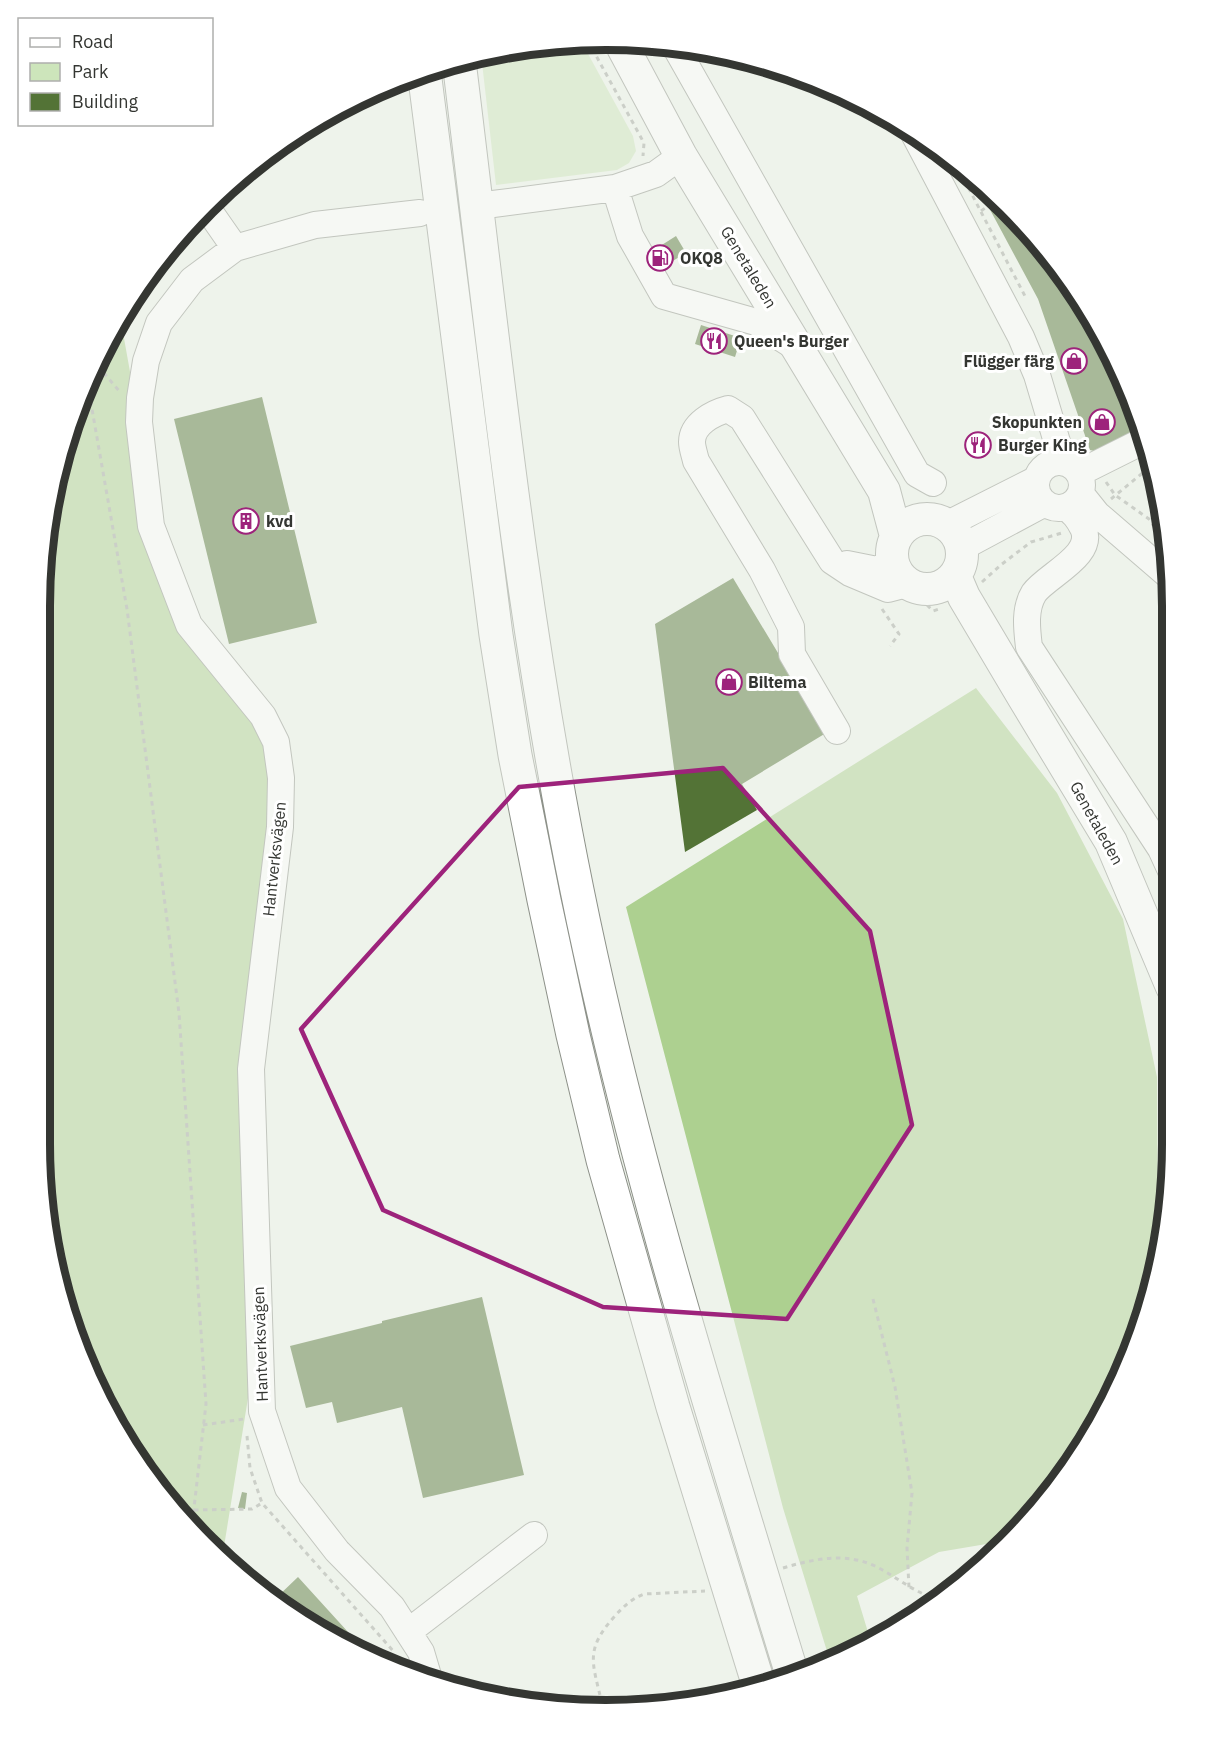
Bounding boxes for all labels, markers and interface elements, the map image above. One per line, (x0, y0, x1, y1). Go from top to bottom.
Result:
legend (18, 18, 213, 126)
text: Road (72, 30, 113, 53)
text: Park (72, 60, 109, 83)
text: Building (72, 90, 139, 113)
street label: Genetaleden (717, 222, 781, 312)
fuel station icon: OKQ8 (645, 243, 675, 273)
place label: OKQ8 (680, 248, 723, 268)
restaurant icon: Queen's Burger (699, 326, 729, 356)
place label: Queen's Burger (734, 331, 850, 351)
shop icon: Flügger färg (1059, 346, 1089, 376)
place label: Flügger färg (963, 351, 1054, 371)
shop icon: Skopunkten (1087, 407, 1117, 437)
place label: Skopunkten (992, 412, 1082, 432)
restaurant icon: Burger King (963, 430, 993, 460)
place label: Burger King (998, 435, 1087, 455)
building icon: kvd (231, 506, 261, 536)
place label: kvd (266, 511, 293, 531)
shop icon: Biltema (714, 667, 744, 697)
place label: Biltema (748, 672, 806, 692)
street label: Genetaleden (1066, 778, 1128, 868)
street label: Hantverksvägen (258, 801, 290, 917)
street label: Hantverksvägen (248, 1286, 272, 1402)

